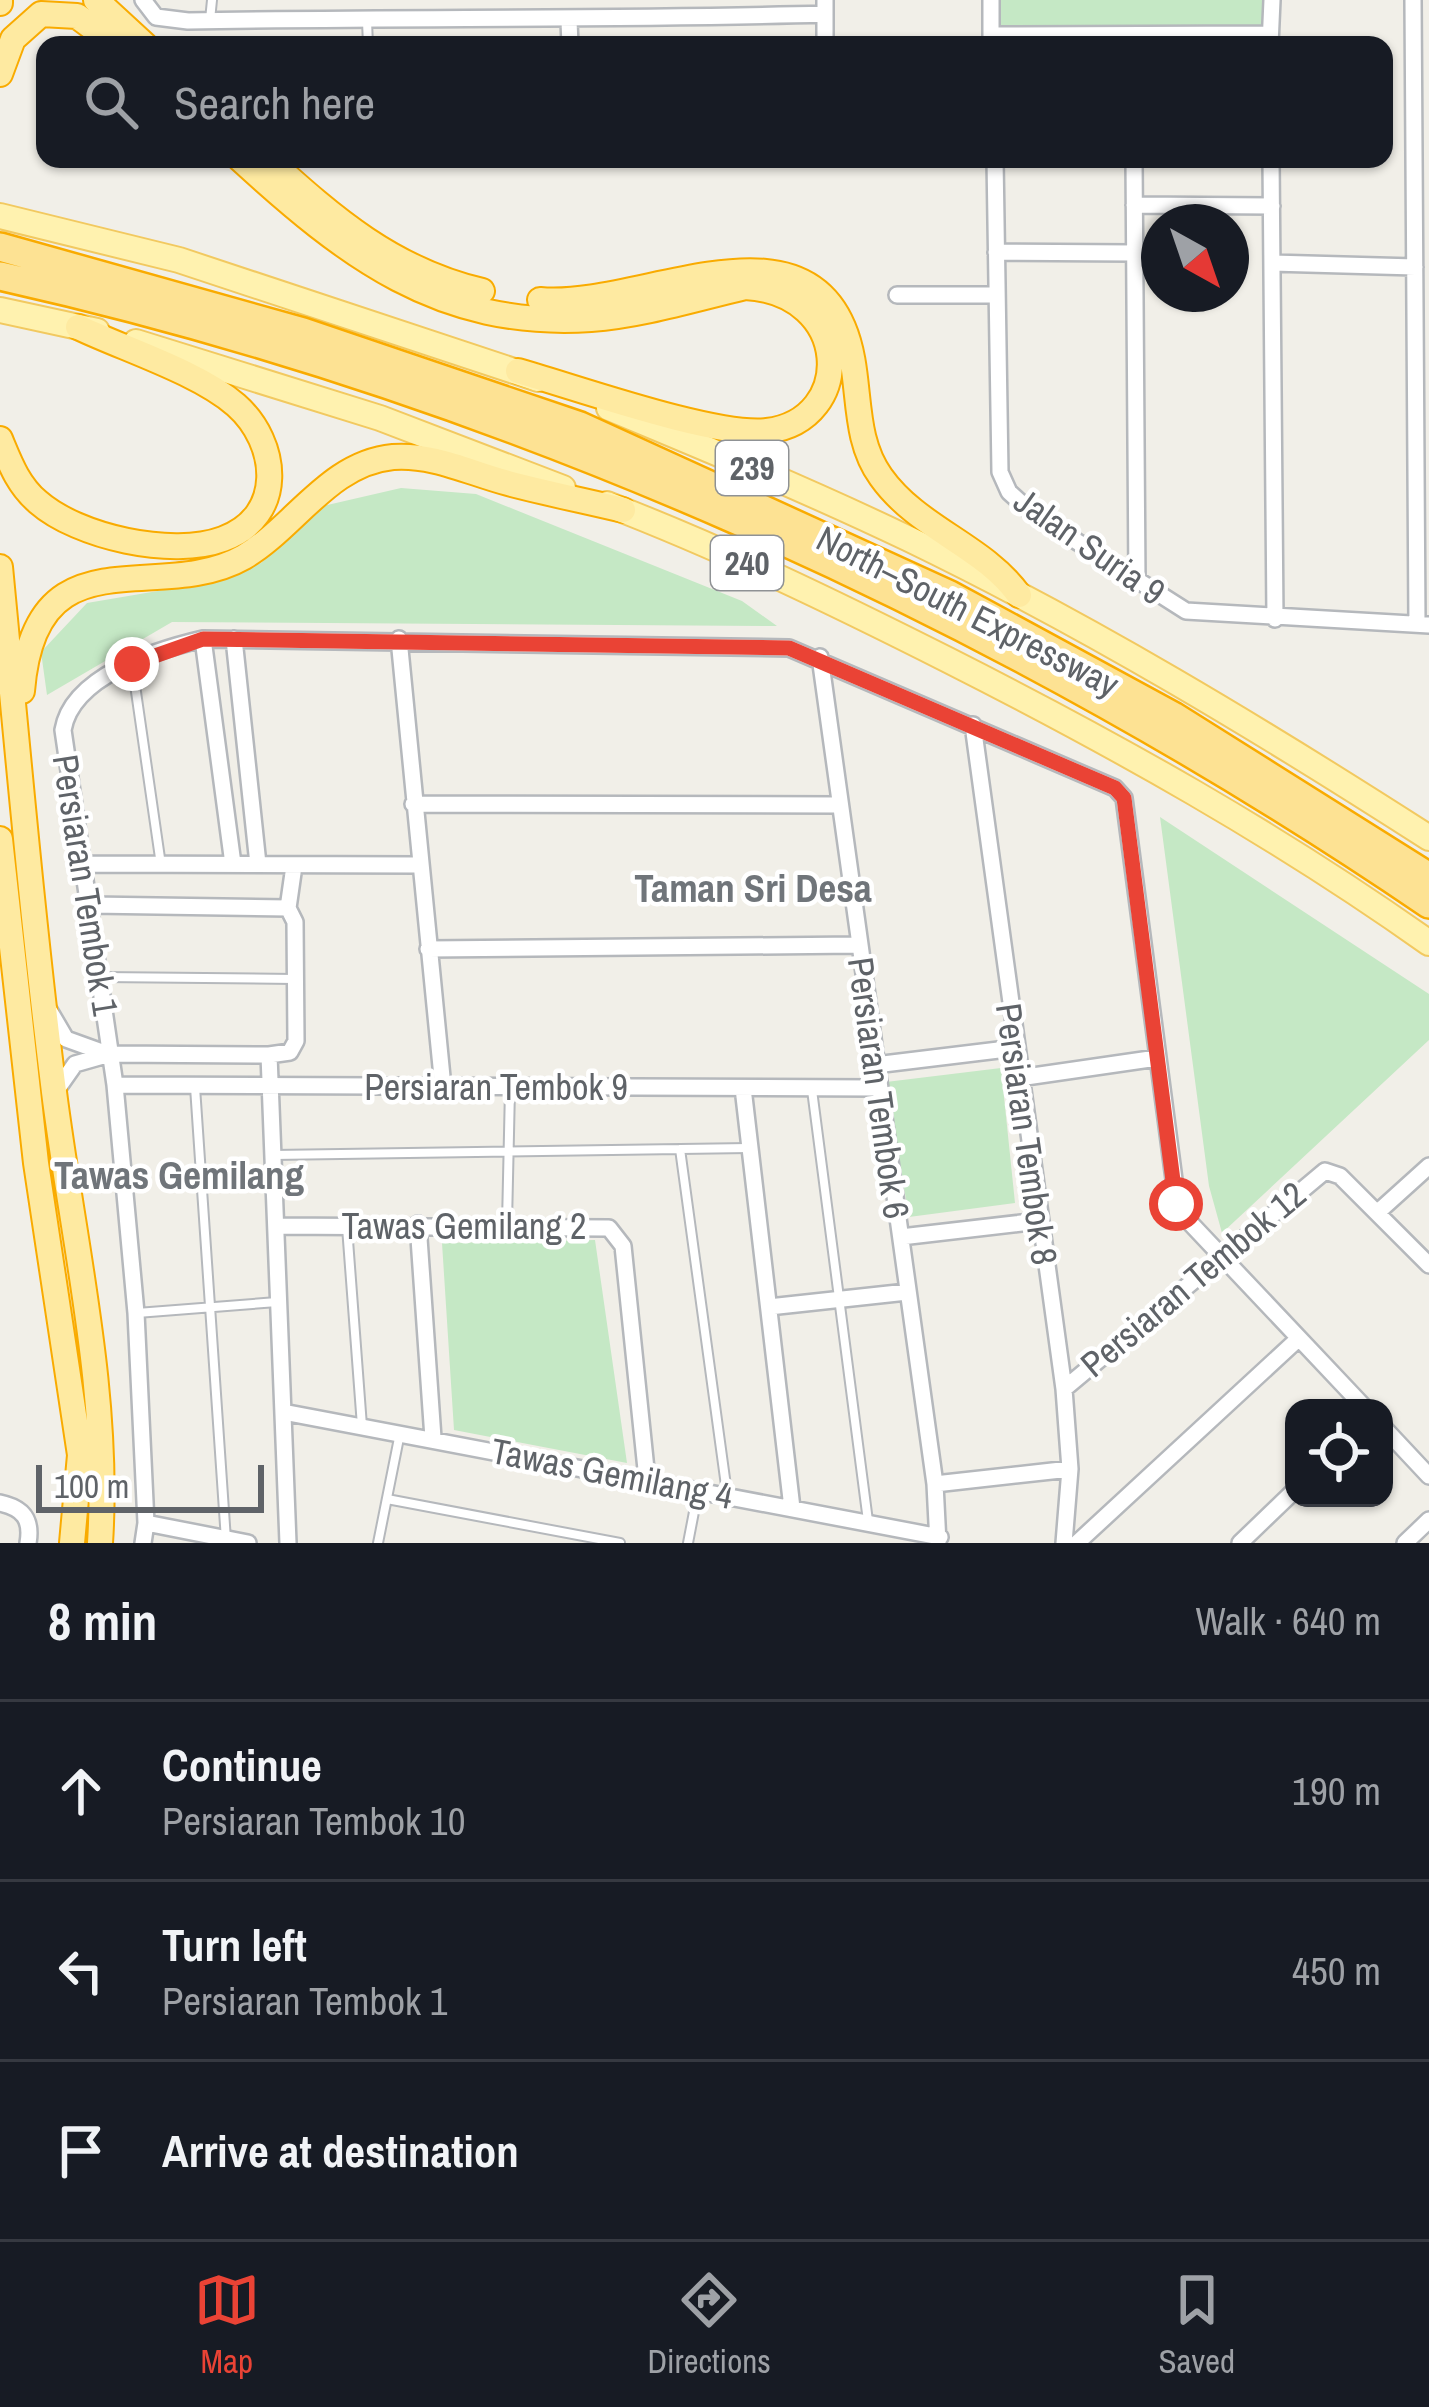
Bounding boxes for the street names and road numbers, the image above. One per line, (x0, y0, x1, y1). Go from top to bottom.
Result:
road number: 239 (716, 441, 788, 495)
street label: Jalan Suria 9 (1005, 476, 1175, 616)
street label: North–South Expressway (809, 514, 1127, 708)
road number: 240 (711, 536, 783, 590)
street label: Persiaran Tembok 1 (42, 751, 130, 1020)
street label: Persiaran Tembok 6 (837, 954, 921, 1222)
street label: Persiaran Tembok 8 (985, 1000, 1069, 1268)
street label: Persiaran Tembok 9 (364, 1063, 628, 1111)
street label: Persiaran Tembok 12 (1070, 1171, 1316, 1387)
street label: Tawas Gemilang 2 (341, 1202, 587, 1250)
street label: Tawas Gemilang 4 (487, 1426, 737, 1520)

